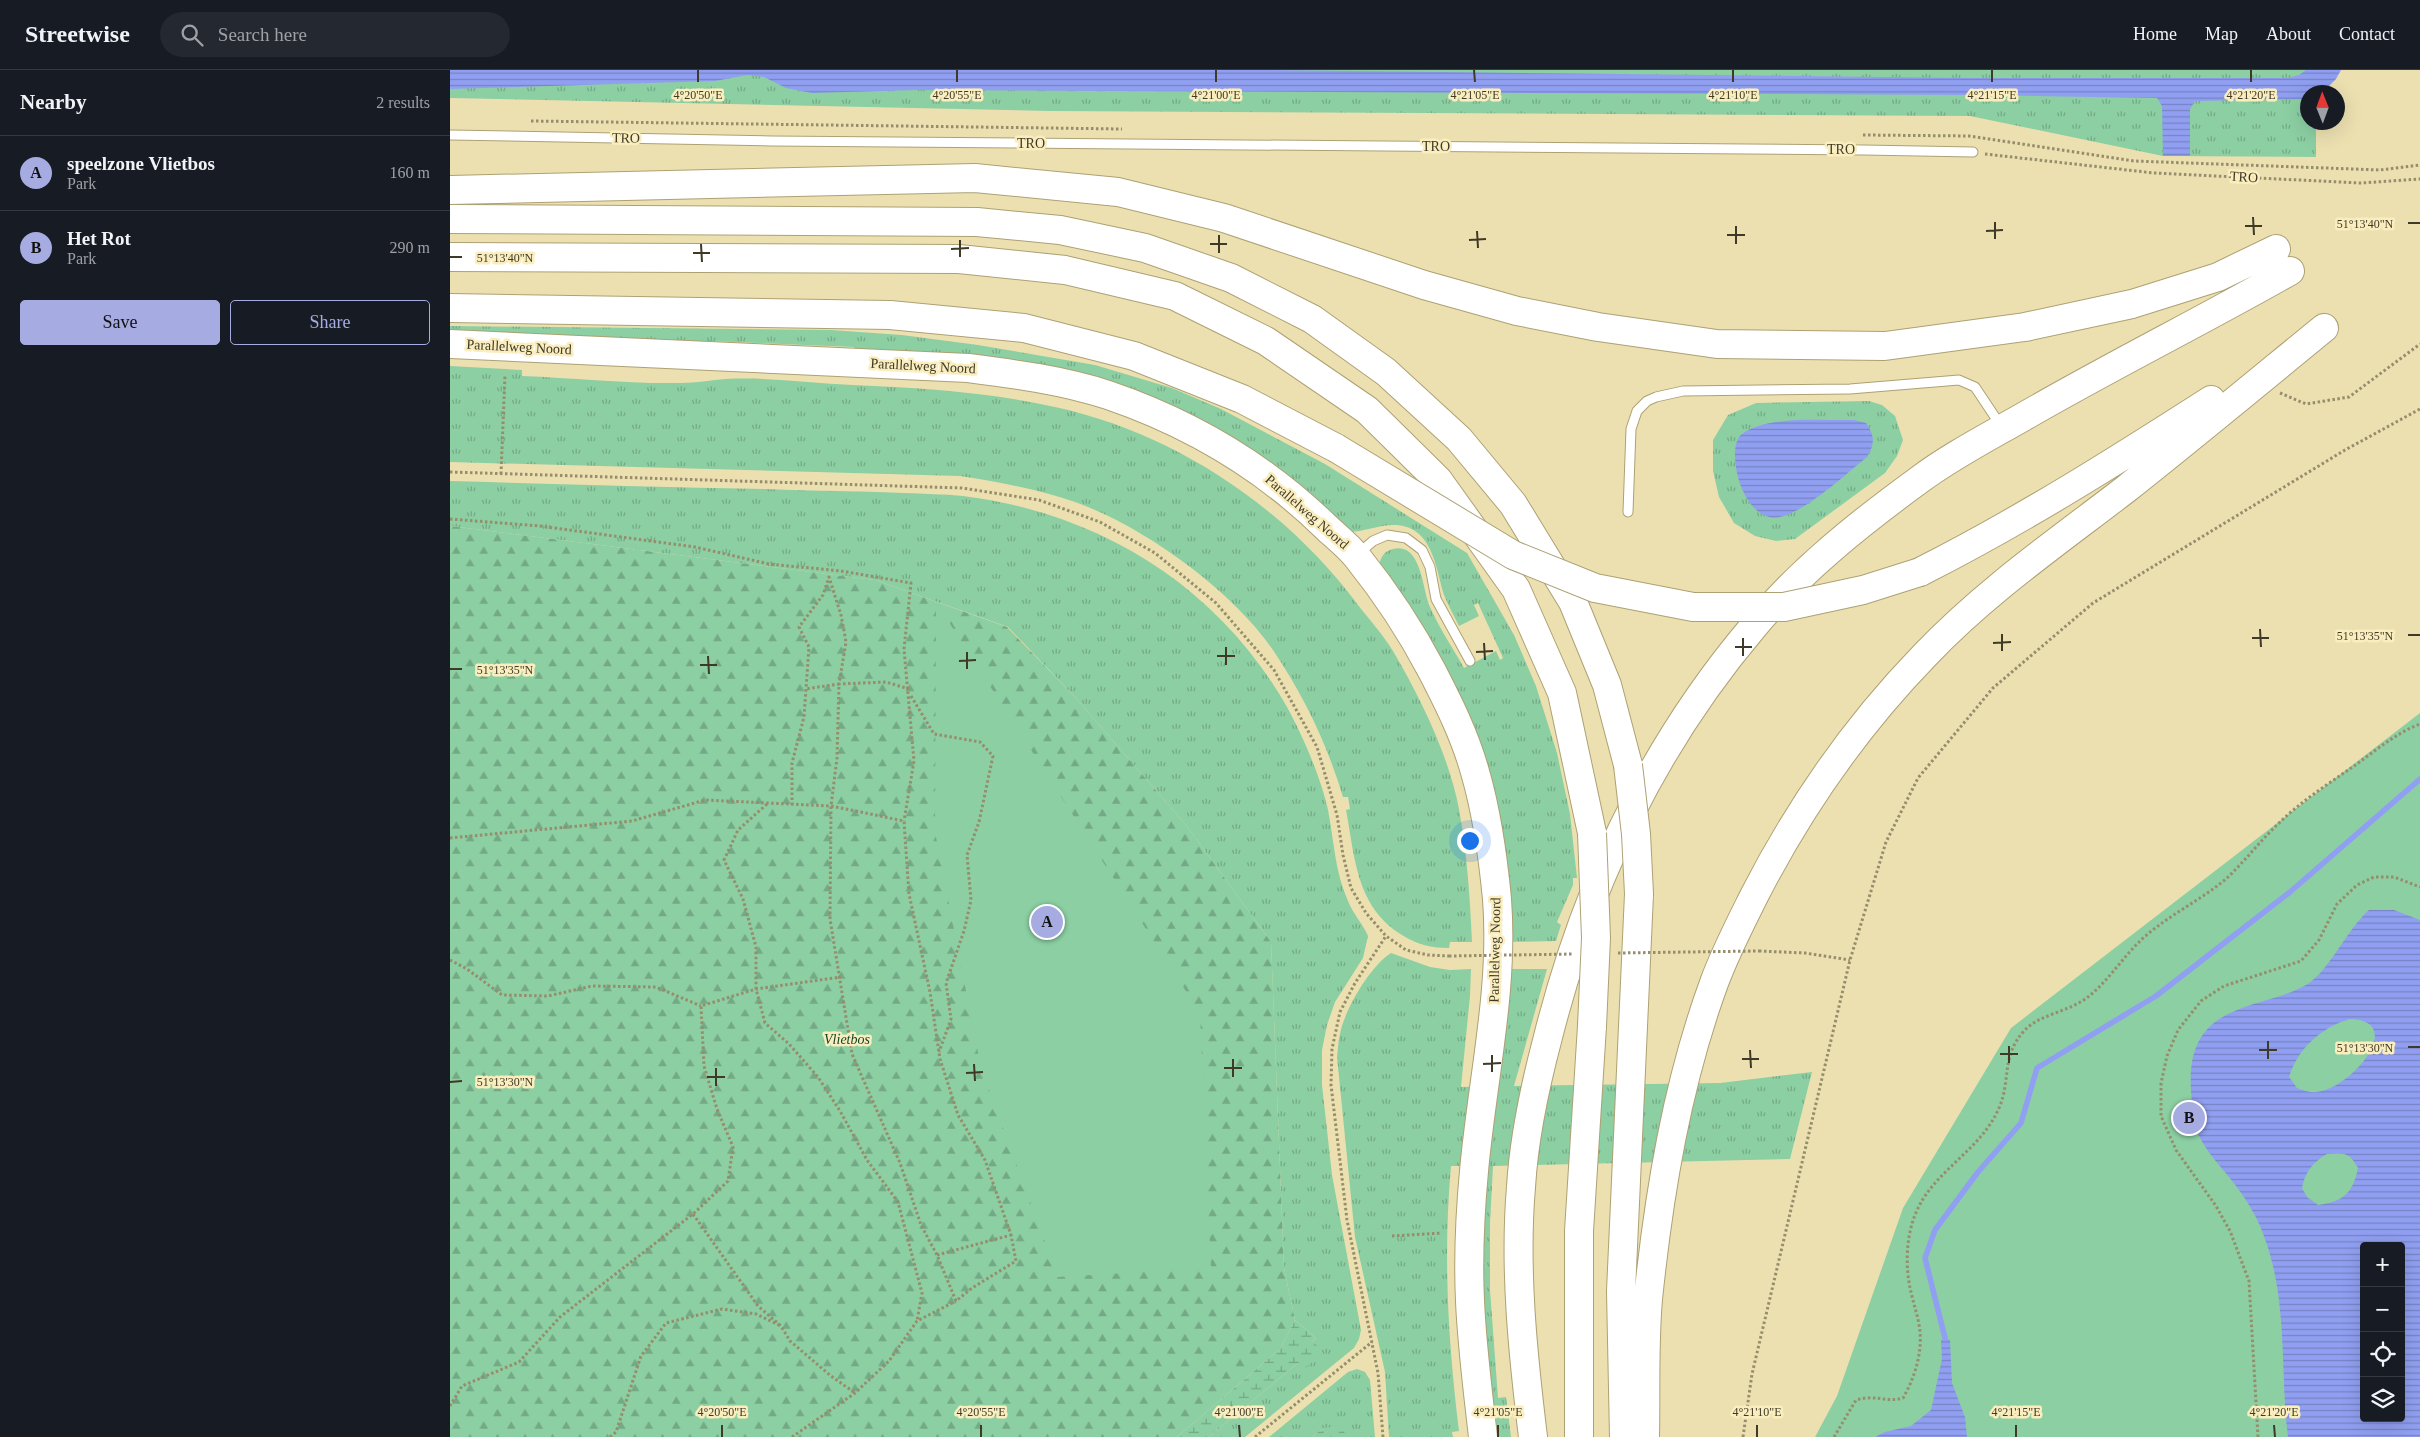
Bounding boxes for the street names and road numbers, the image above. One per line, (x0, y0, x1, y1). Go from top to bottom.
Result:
street label: TRO (612, 130, 640, 146)
street label: TRO (1017, 136, 1045, 151)
street label: TRO (1422, 139, 1450, 154)
street label: TRO (1827, 142, 1855, 157)
street label: TRO (2230, 169, 2258, 185)
street label: Parallelweg Noord (466, 337, 572, 357)
street label: Parallelweg Noord (870, 356, 976, 376)
street label: Parallelweg Noord (1262, 472, 1352, 552)
street label: Parallelweg Noord (1487, 897, 1503, 1003)

